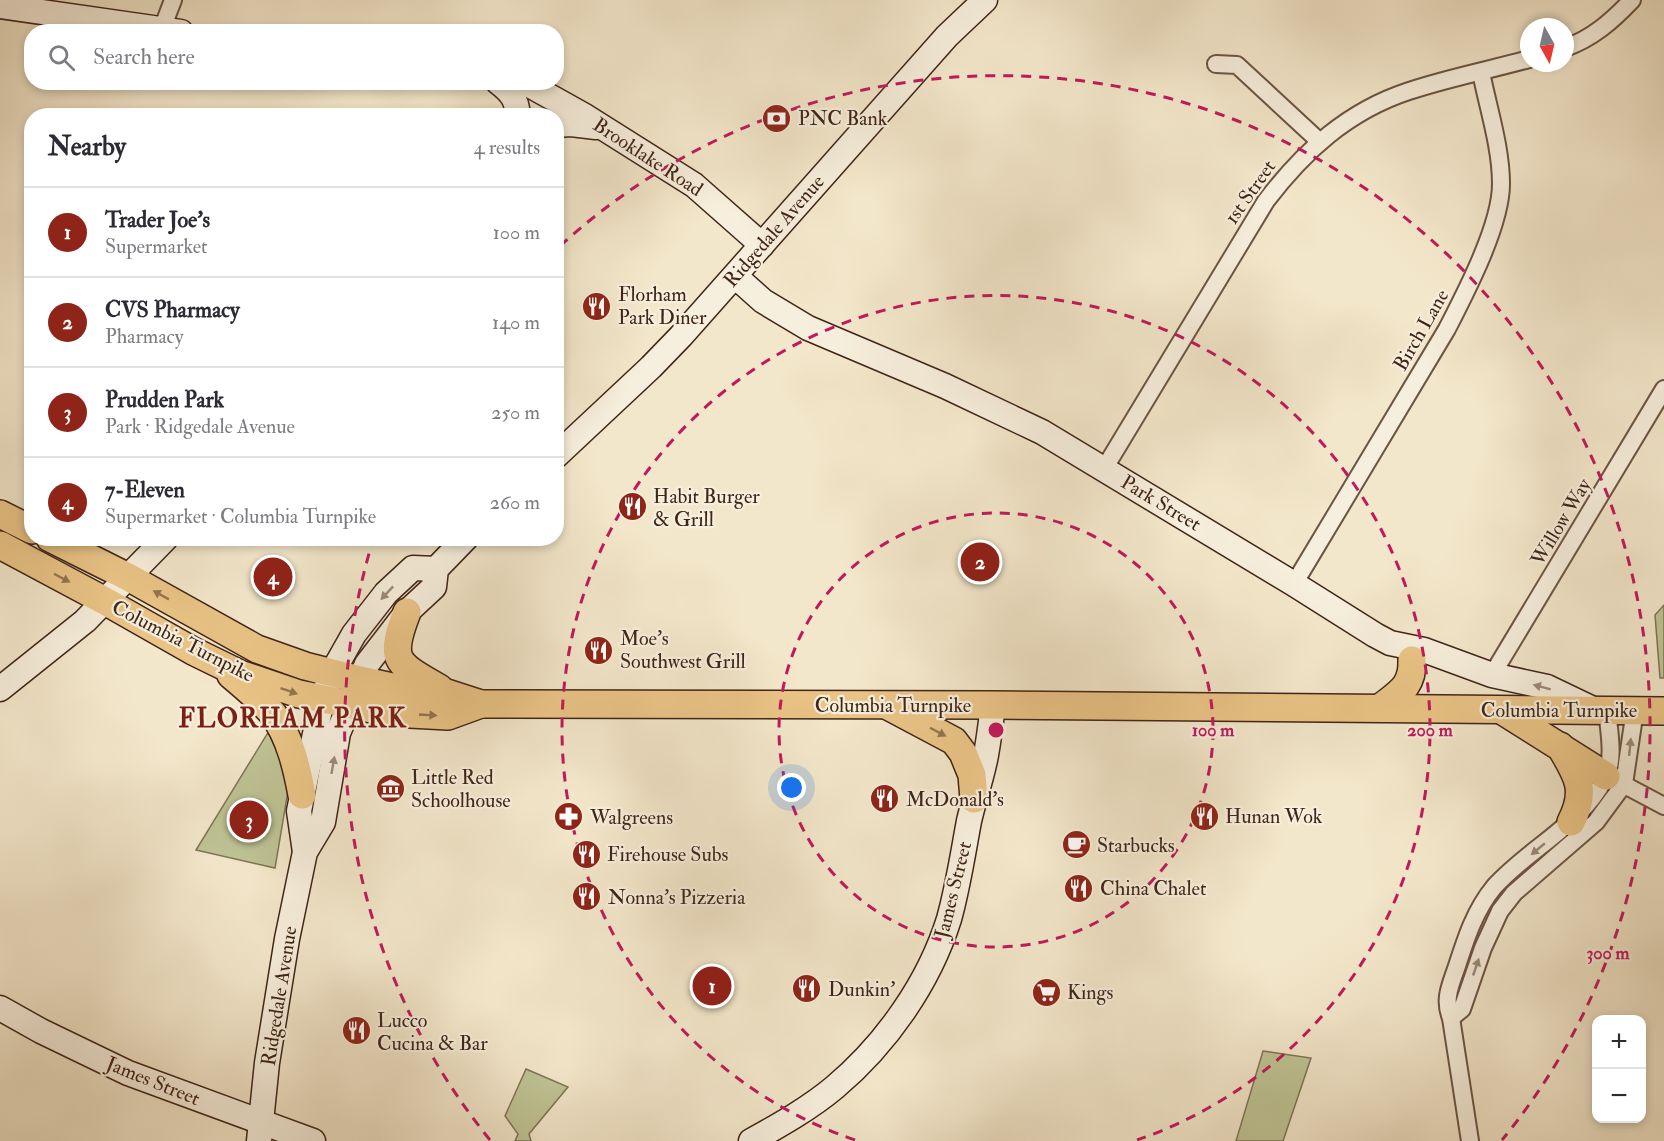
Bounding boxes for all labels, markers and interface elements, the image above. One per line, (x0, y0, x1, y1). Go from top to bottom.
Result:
north arrow (1520, 18, 1574, 72)
search box (24, 24, 564, 90)
icon: search (45, 41, 78, 74)
text: Search here (93, 43, 195, 71)
bank icon: PNC Bank (761, 102, 793, 134)
place label: PNC Bank (798, 106, 888, 131)
street label: Brooklake Road (588, 112, 708, 202)
text: Nearby (48, 131, 126, 163)
text: 4 results (474, 135, 540, 160)
street label: 1st Street (1219, 155, 1281, 229)
street label: Ridgedale Avenue (718, 170, 830, 292)
text: Trader Joe's (105, 206, 210, 234)
text: 1 (64, 220, 71, 245)
text: 100 m (493, 220, 540, 245)
text: Supermarket (105, 234, 208, 259)
place label: Florham Park Diner (618, 282, 707, 330)
street label: Birch Lane (1388, 285, 1454, 375)
restaurant icon: Florham Park Diner (581, 290, 613, 322)
text: CVS Pharmacy (105, 296, 240, 324)
text: 2 (62, 310, 73, 335)
text: 140 m (492, 310, 540, 335)
text: Pharmacy (105, 324, 183, 349)
text: Prudden Park (105, 386, 224, 414)
text: 3 (64, 400, 71, 425)
text: 250 m (491, 400, 540, 425)
text: Park · Ridgedale Avenue (105, 414, 295, 439)
street label: Park Street (1116, 469, 1206, 537)
street label: Willow Way (1525, 473, 1597, 571)
text: 7-Eleven (105, 476, 185, 504)
place label: Habit Burger & Grill (653, 484, 760, 532)
text: 4 (62, 490, 73, 515)
text: 260 m (490, 490, 540, 515)
restaurant icon: Habit Burger & Grill (616, 491, 648, 523)
text: Supermarket · Columbia Turnpike (105, 504, 376, 529)
pin: 2 (960, 540, 1000, 584)
pin: 4 (254, 554, 292, 600)
one-way arrow (54, 573, 71, 583)
one-way arrow (381, 586, 395, 600)
one-way arrow (152, 590, 169, 600)
street label: Columbia Turnpike (107, 594, 258, 689)
place label: Moe's Southwest Grill (620, 626, 746, 674)
restaurant icon: Moe's Southwest Grill (583, 634, 615, 666)
one-way arrow (1533, 682, 1551, 691)
one-way arrow (280, 687, 298, 696)
street label: Columbia Turnpike (815, 693, 971, 719)
street label: Columbia Turnpike (1481, 698, 1637, 724)
district label: FLORHAM PARK (179, 703, 407, 735)
one-way arrow (419, 710, 438, 719)
text: 100 m (1192, 719, 1235, 742)
text: 200 m (1407, 719, 1454, 742)
centre of rings (986, 720, 1006, 740)
one-way arrow (930, 728, 947, 737)
one-way arrow (1625, 738, 1635, 757)
one-way arrow (329, 755, 338, 774)
place label: Little Red Schoolhouse (411, 765, 511, 813)
museum icon: Little Red Schoolhouse (374, 772, 406, 804)
your location (777, 773, 806, 802)
restaurant icon: McDonald's (869, 783, 901, 815)
place label: McDonald's (906, 787, 1004, 812)
pin: 3 (230, 798, 268, 842)
restaurant icon: Hunan Wok (1188, 800, 1220, 832)
pharmacy icon: Walgreens (553, 801, 585, 833)
place label: Hunan Wok (1225, 804, 1323, 829)
place label: Walgreens (589, 805, 673, 830)
cafe icon: Starbucks (1060, 829, 1092, 861)
place label: Starbucks (1097, 833, 1175, 858)
restaurant icon: Firehouse Subs (570, 838, 602, 870)
street label: James Street (929, 838, 977, 942)
place label: Firehouse Subs (607, 842, 728, 867)
one-way arrow (1531, 842, 1546, 855)
restaurant icon: China Chalet (1063, 872, 1095, 904)
place label: China Chalet (1100, 876, 1207, 901)
restaurant icon: Nonna's Pizzeria (571, 881, 603, 913)
place label: Nonna's Pizzeria (608, 885, 746, 910)
street label: Ridgedale Avenue (256, 924, 302, 1068)
text: 300 m (1586, 942, 1631, 965)
one-way arrow (1472, 958, 1482, 976)
pin: 1 (692, 964, 732, 1008)
restaurant icon: Dunkin' (791, 973, 823, 1005)
supermarket icon: Kings (1030, 976, 1062, 1008)
place label: Dunkin' (828, 977, 895, 1002)
place label: Kings (1067, 980, 1113, 1005)
place label: Lucco Cucina & Bar (377, 1008, 488, 1056)
restaurant icon: Lucco Cucina & Bar (340, 1015, 372, 1047)
map controls (1592, 1015, 1646, 1123)
button: + (1592, 1015, 1646, 1069)
street label: James Street (102, 1050, 204, 1111)
button: − (1592, 1069, 1646, 1123)

